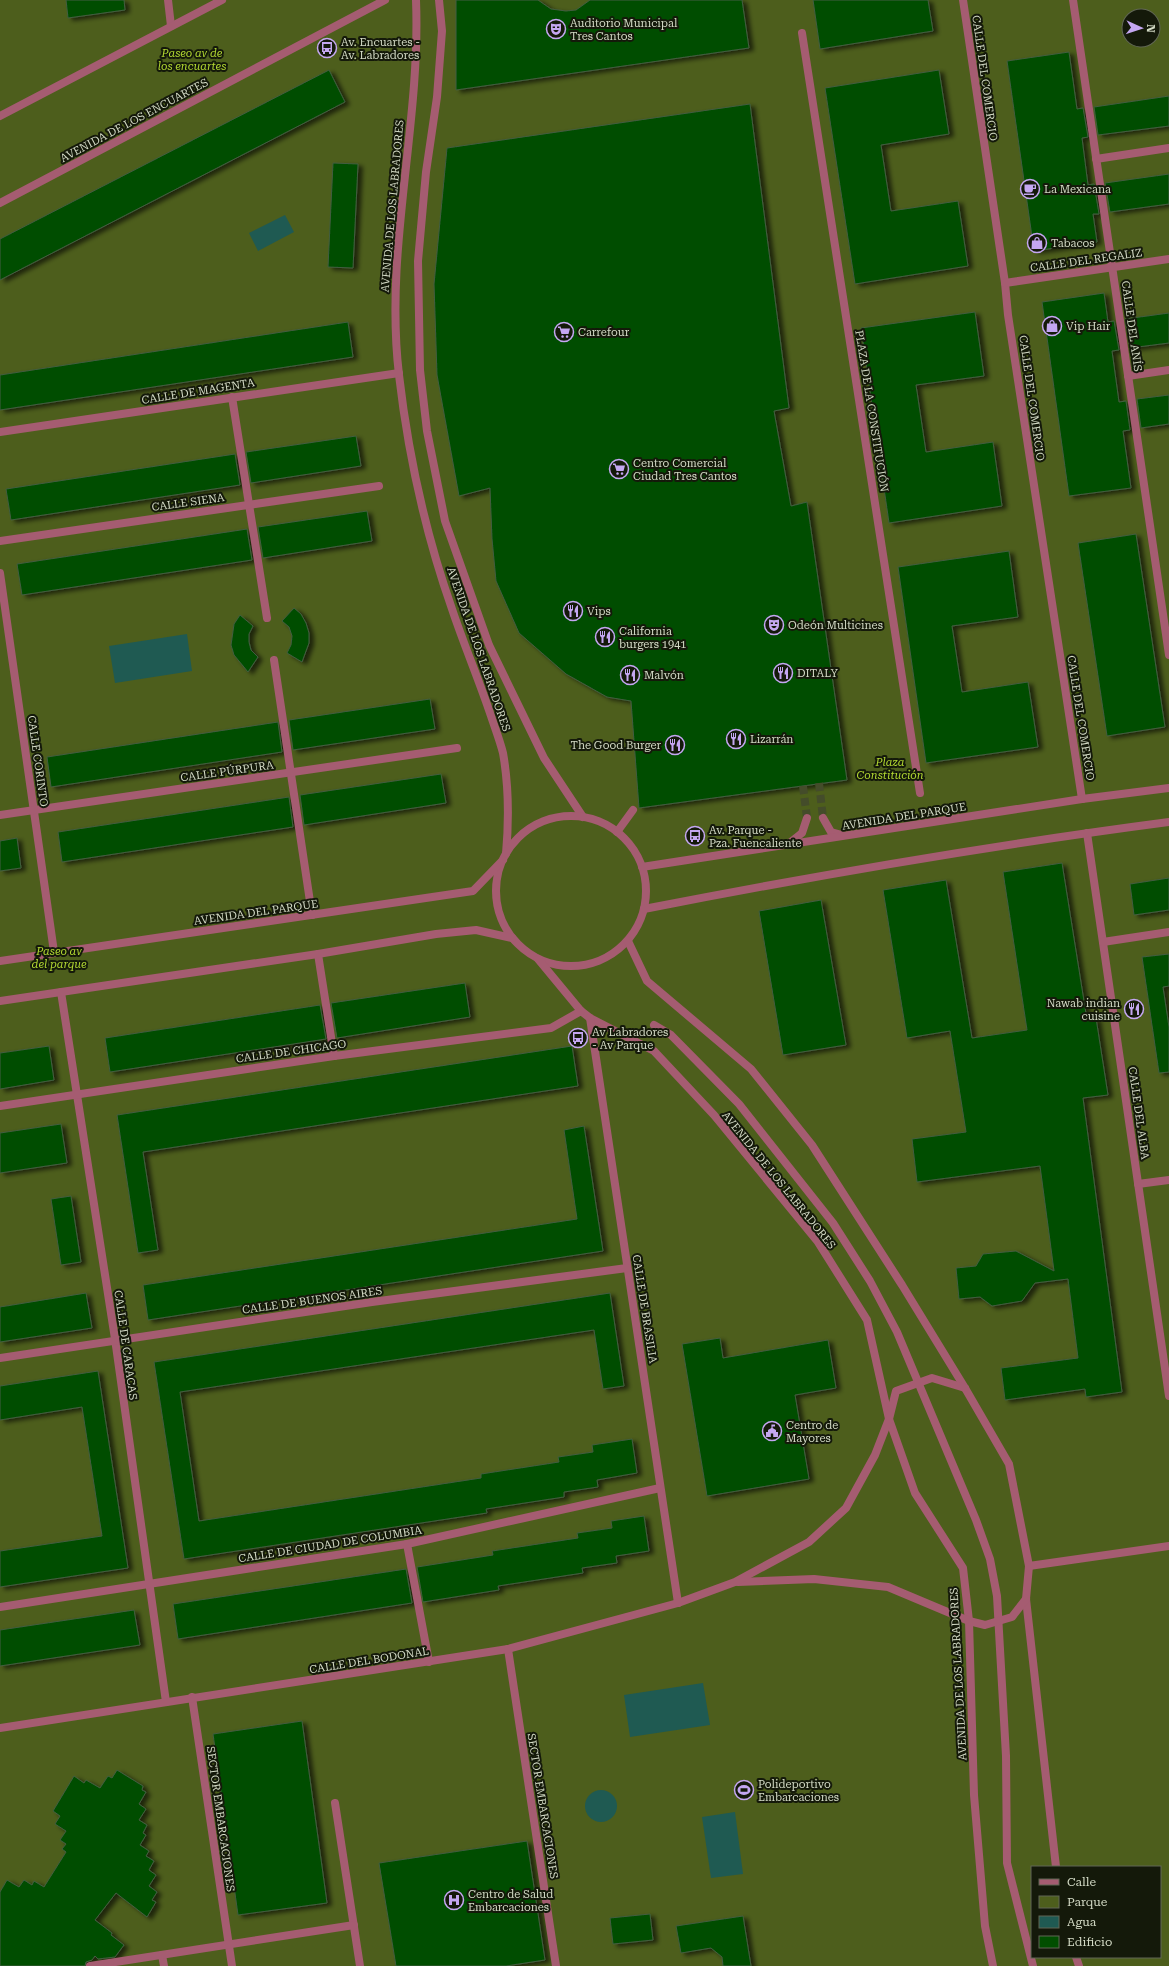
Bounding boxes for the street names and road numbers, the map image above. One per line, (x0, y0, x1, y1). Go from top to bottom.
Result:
street label: CALLE DEL COMERCIO (969, 14, 1000, 142)
street label: AVENIDA DE LOS ENCUARTES (58, 76, 210, 165)
street label: AVENIDA DE LOS LABRADORES (378, 119, 407, 293)
street label: CALLE DEL REGALIZ (1029, 246, 1143, 275)
street label: CALLE DEL ANÍS (1119, 280, 1145, 372)
street label: PLAZA DE LA CONSTITUCIÓN (852, 329, 892, 493)
street label: CALLE DEL COMERCIO (1016, 334, 1047, 462)
street label: CALLE DE MAGENTA (141, 376, 256, 407)
street label: CALLE SIENA (151, 491, 226, 514)
street label: AVENIDA DE LOS LABRADORES (444, 565, 513, 733)
street label: CALLE DEL COMERCIO (1064, 655, 1097, 782)
street label: CALLE CORINTO (25, 715, 50, 808)
street label: CALLE PÚRPURA (179, 757, 275, 784)
street label: AVENIDA DEL PARQUE (841, 800, 967, 833)
street label: AVENIDA DEL PARQUE (193, 897, 319, 928)
street label: CALLE DE CHICAGO (235, 1037, 347, 1066)
street label: CALLE DEL ALBA (1126, 1066, 1152, 1161)
street label: AVENIDA DE LOS LABRADORES (719, 1109, 838, 1252)
street label: CALLE DE BRASILIA (629, 1254, 660, 1365)
street label: CALLE DE BUENOS AIRES (241, 1284, 383, 1317)
street label: CALLE DE CARACAS (111, 1289, 140, 1401)
street label: CALLE DE CIUDAD DE COLUMBIA (237, 1524, 423, 1565)
street label: AVENIDA DE LOS LABRADORES (947, 1587, 970, 1761)
street label: CALLE DEL BODONAL (308, 1645, 430, 1676)
street label: SECTOR EMBARCACIONES (525, 1732, 560, 1880)
street label: SECTOR EMBARCACIONES (204, 1745, 237, 1893)

